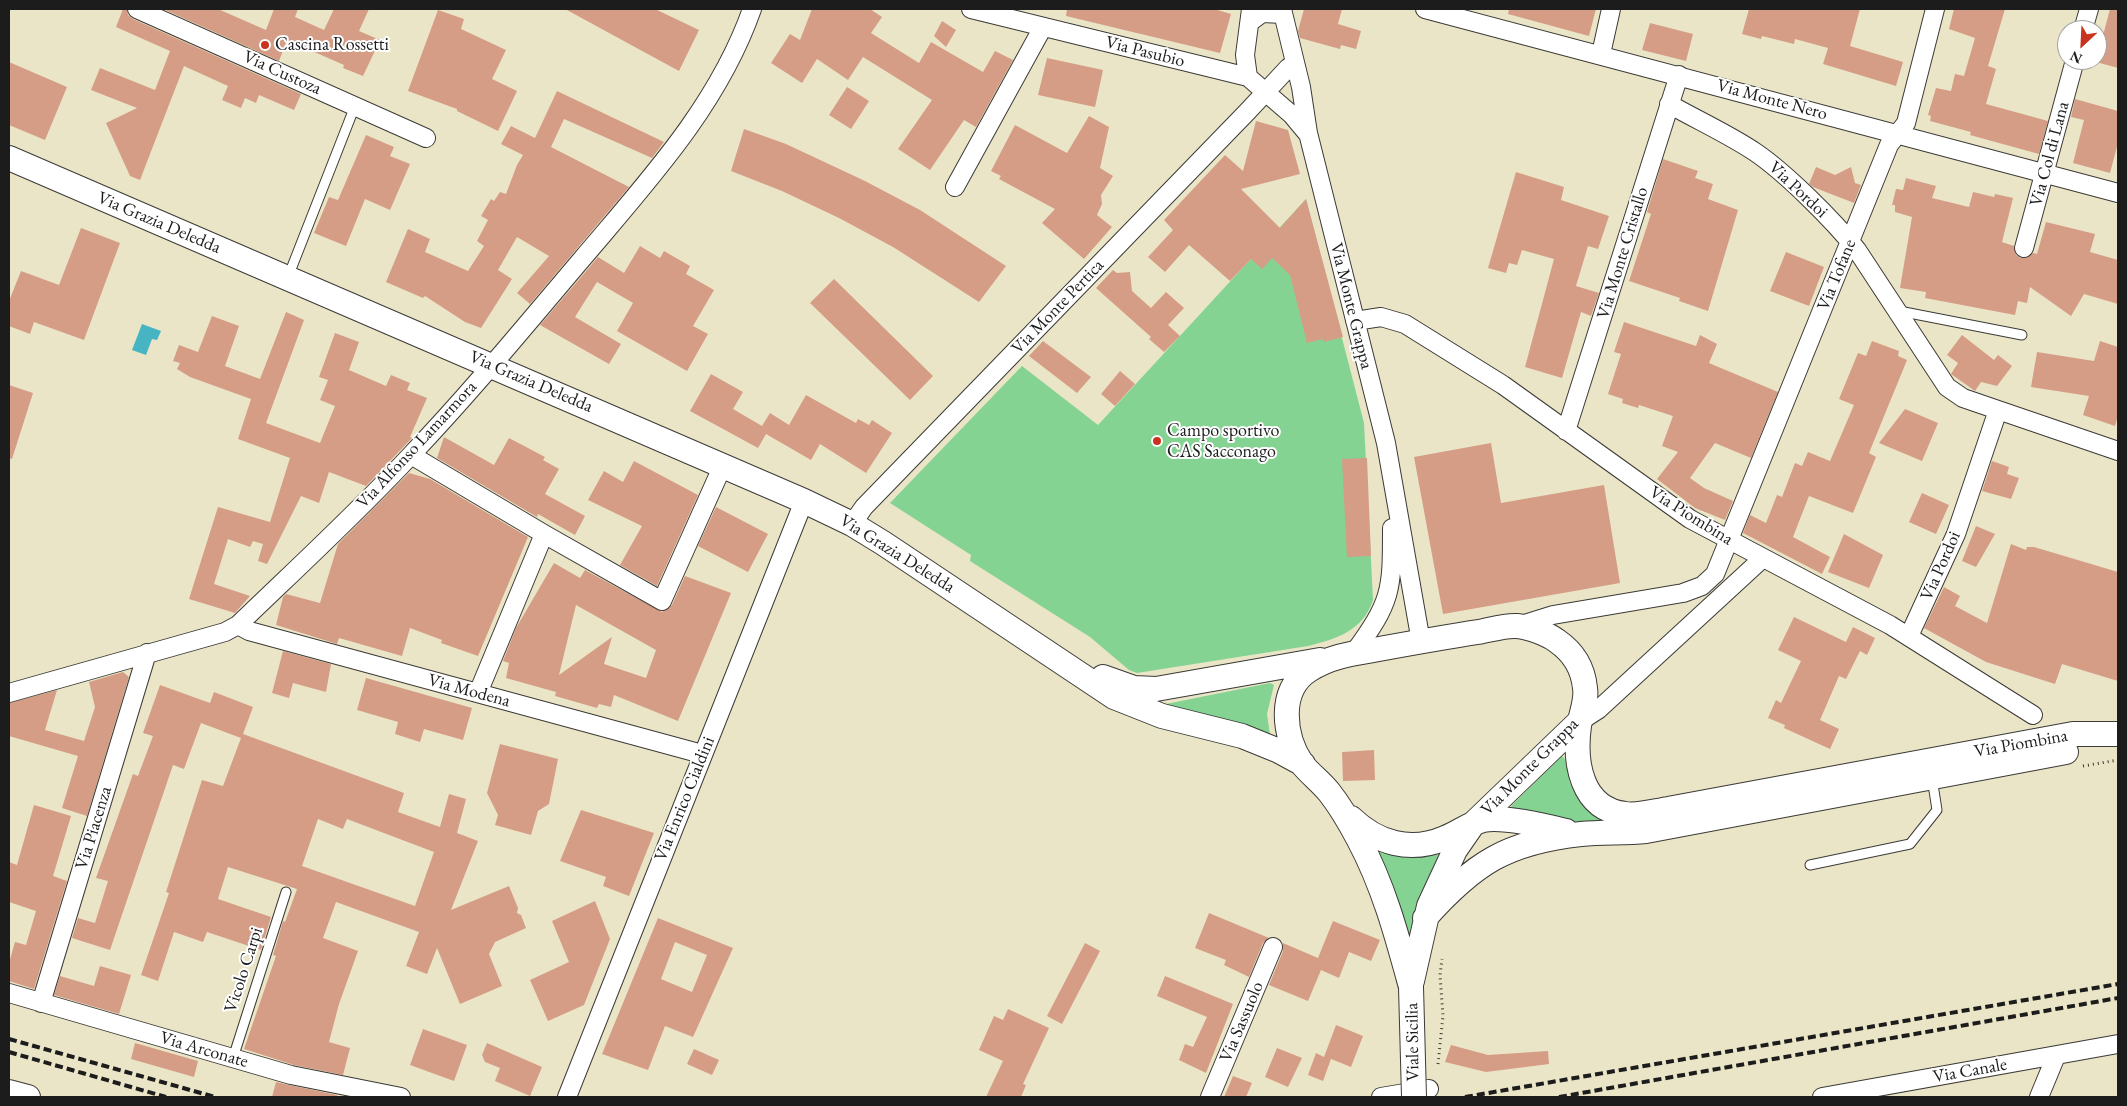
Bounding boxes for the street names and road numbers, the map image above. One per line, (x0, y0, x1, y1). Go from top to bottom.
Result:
street label: Via Pasubio (1103, 32, 1187, 72)
street label: Via Custoza (240, 46, 324, 100)
street label: Via Monte Nero (1714, 75, 1830, 125)
street label: Via Col di Lana (2026, 99, 2074, 209)
street label: Via Pordoi (1764, 157, 1832, 223)
street label: Via Monte Cristallo (1593, 184, 1653, 322)
street label: Via Grazia Deledda (94, 187, 224, 259)
street label: Via Tofane (1813, 236, 1861, 314)
street label: Via Monte Grappa (1325, 241, 1377, 371)
street label: Via Monte Pertica (1007, 255, 1109, 359)
street label: Via Grazia Deledda (466, 346, 596, 418)
street label: Via Alfonso Lamarmora (352, 377, 482, 513)
street label: Via Piombina (1645, 482, 1737, 550)
street label: Via Grazia Deledda (835, 510, 959, 598)
street label: Via Pordoi (1916, 528, 1966, 604)
street label: Via Modena (425, 670, 513, 712)
street label: Via Monte Grappa (1477, 714, 1583, 820)
street label: Via Piombina (1973, 725, 2069, 763)
street label: Via Enrico Cialdini (650, 733, 720, 865)
street label: Via Piacenza (71, 784, 117, 872)
street label: Vicolo Carpi (220, 925, 268, 1015)
street label: Via Sassuolo (1215, 978, 1269, 1066)
street label: Viale Sicilia (1402, 1002, 1424, 1082)
street label: Via Arconate (157, 1027, 251, 1073)
street label: Via Canale (1931, 1054, 2009, 1088)

